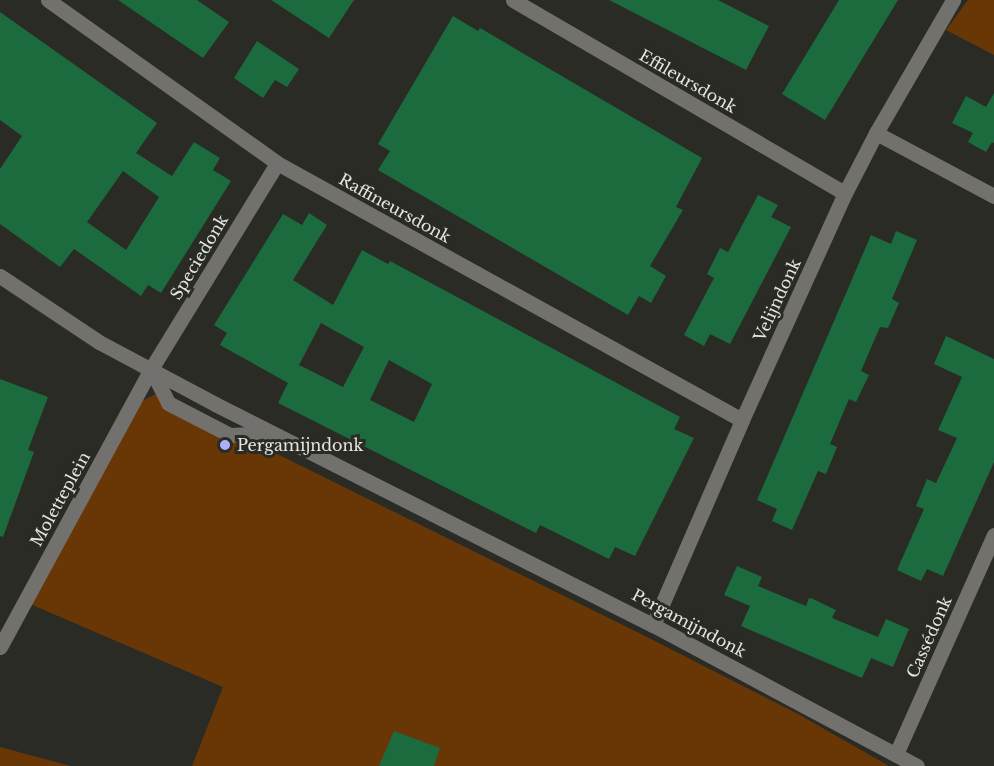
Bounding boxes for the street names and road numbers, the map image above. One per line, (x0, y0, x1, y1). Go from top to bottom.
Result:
street label: Effileursdonk (636, 45, 740, 117)
street label: Raffineursdonk (336, 169, 454, 247)
street label: Speciedonk (166, 211, 232, 303)
street label: Velijndonk (749, 256, 805, 344)
street label: Moletteplein (26, 449, 94, 549)
street label: Pergamijndonk (629, 585, 749, 661)
street label: Cassédonk (902, 593, 956, 681)

